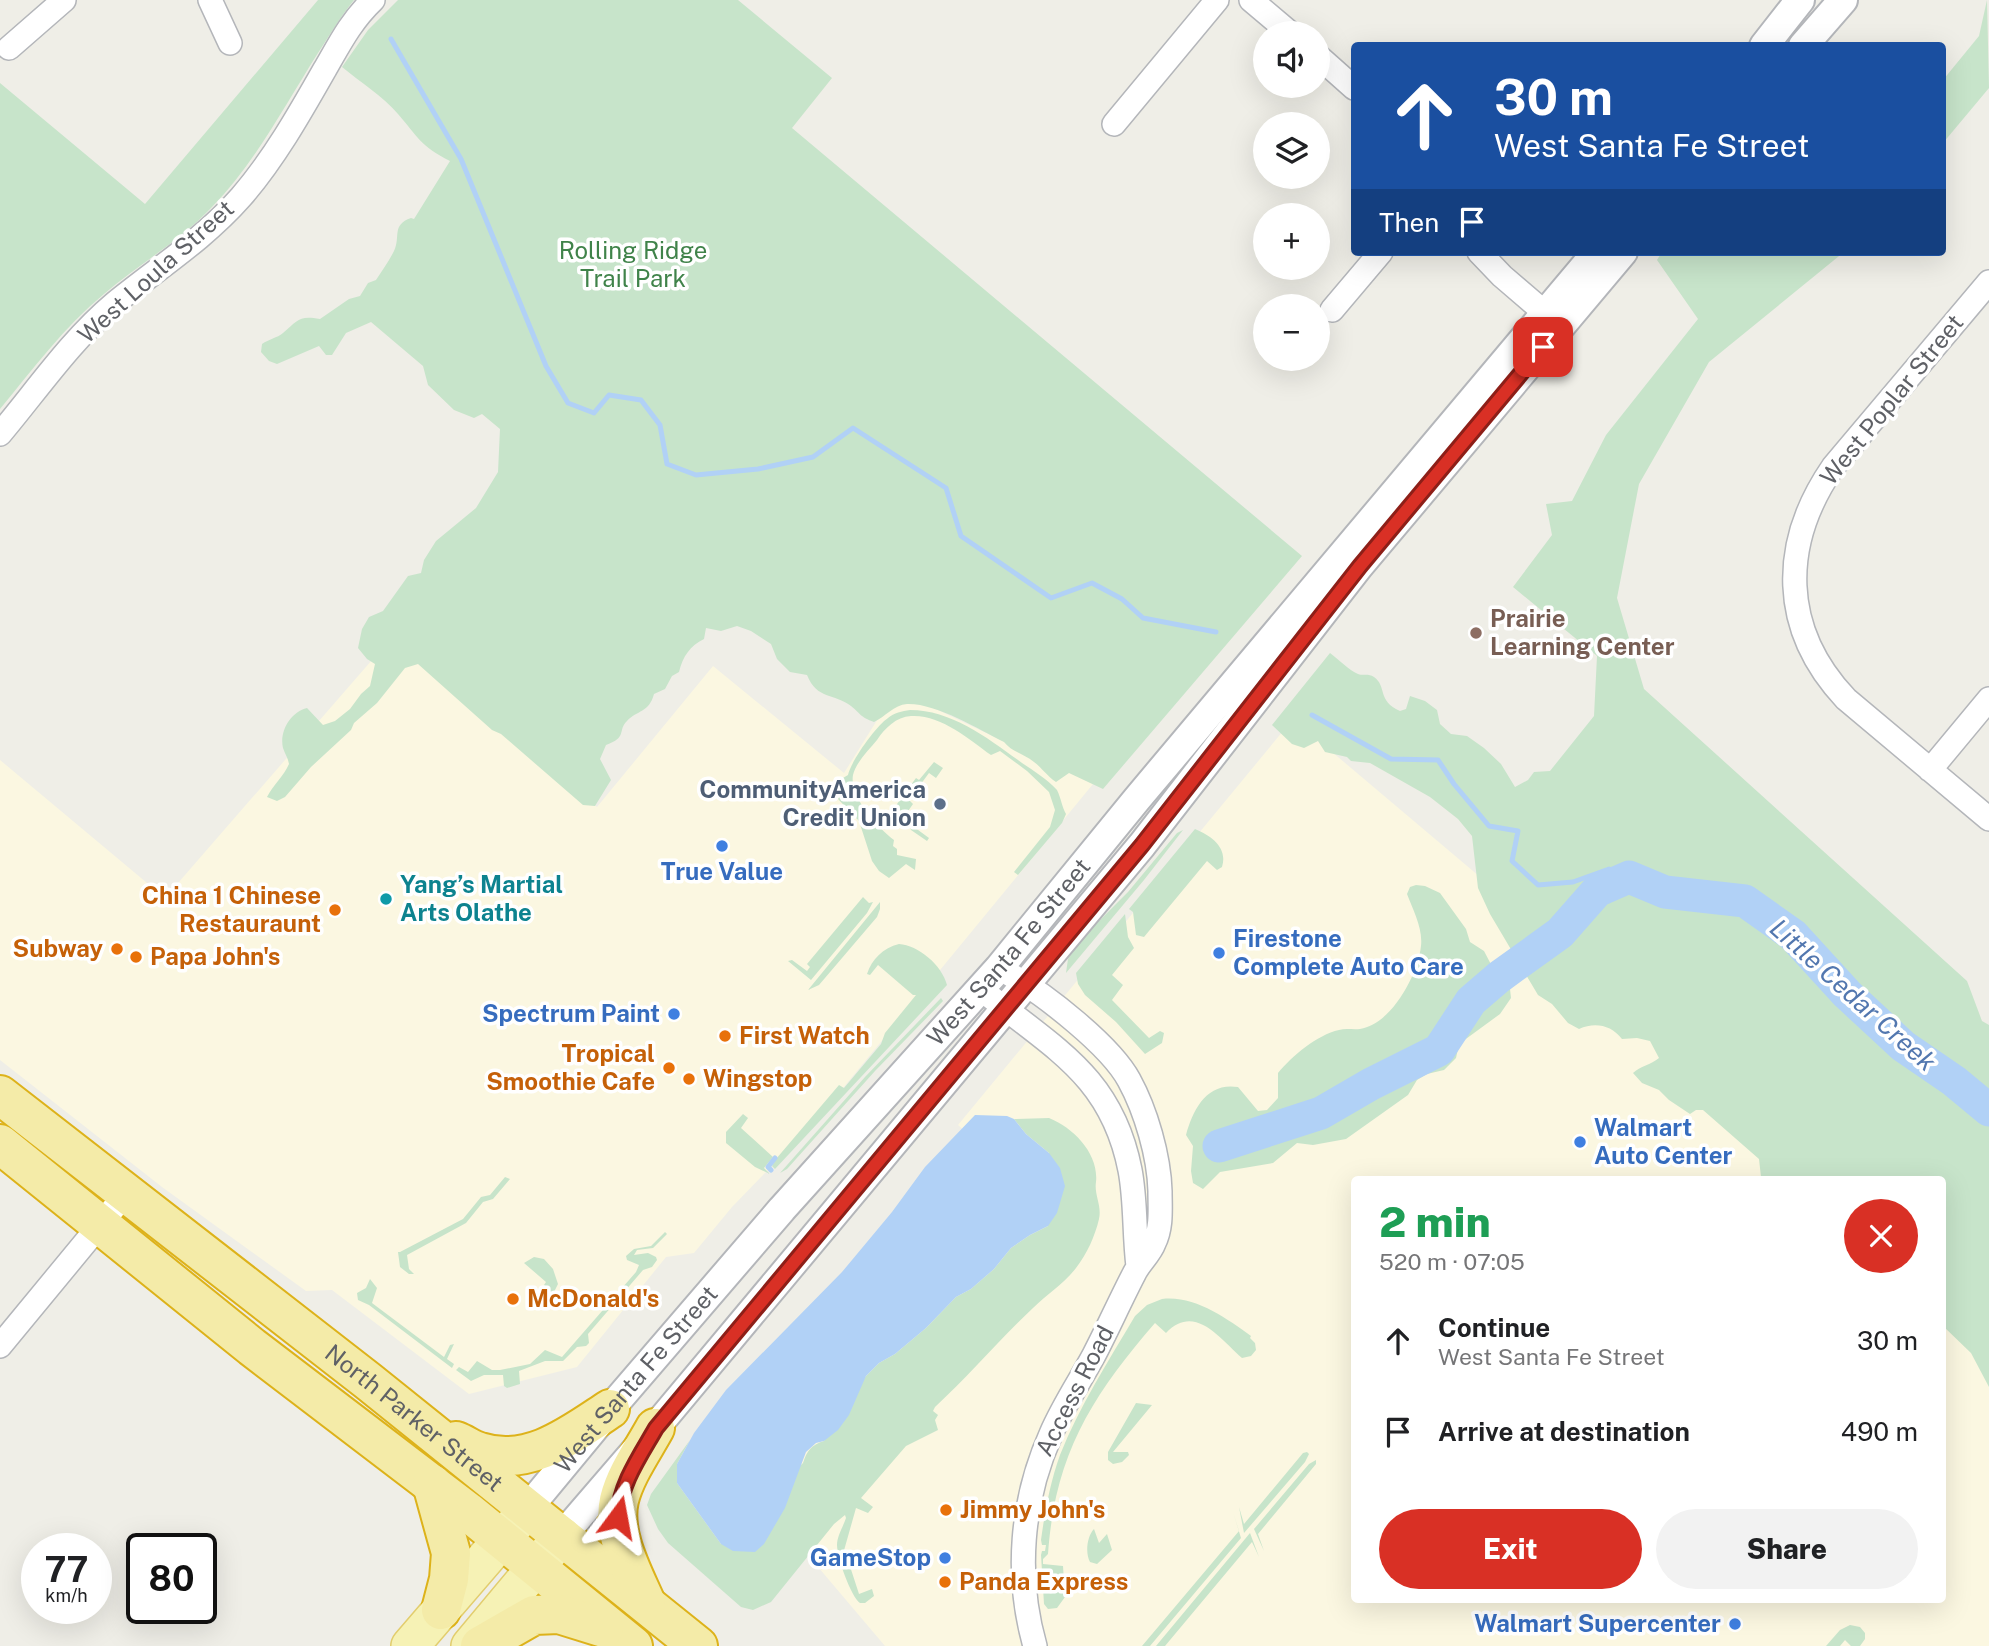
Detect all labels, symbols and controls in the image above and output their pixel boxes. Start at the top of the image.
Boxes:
map controls [1253,21,1330,371]
button: sound [1253,21,1330,98]
text: 30 m [1494,68,1613,126]
icon: ahead [1379,70,1470,161]
button: layers [1253,112,1330,189]
text: West Santa Fe Street [1494,127,1809,164]
street label: West Loula Street [72,194,239,348]
button: + [1253,203,1330,280]
icon: arrive [1453,203,1491,241]
text: Then [1379,207,1439,238]
park label: Rolling Ridge Trail Park [559,236,707,292]
button: − [1253,294,1330,371]
street label: West Poplar Street [1814,309,1969,490]
pin [1513,317,1573,377]
icon: arrive [1524,328,1562,366]
place label: Prairie Learning Center [1490,604,1675,660]
marker: Prairie Learning Center [1468,625,1484,641]
place label: CommunityAmerica Credit Union [699,775,926,831]
marker: CommunityAmerica Credit Union [932,796,948,812]
marker: True Value [714,838,730,854]
street label: West Santa Fe Street [921,853,1096,1051]
place label: True Value [661,857,783,885]
place label: Yang’s Martial Arts Olathe [400,870,563,926]
place label: China 1 Chinese Restauraunt [142,881,321,937]
marker: Yang’s Martial Arts Olathe [378,891,394,907]
marker: China 1 Chinese Restauraunt [327,902,343,918]
water label: Little Cedar Creek [1764,912,1943,1077]
place label: Firestone Complete Auto Care [1233,924,1464,980]
place label: Subway [13,934,103,962]
marker: Subway [109,941,125,957]
place label: Papa John's [150,942,281,970]
marker: Firestone Complete Auto Care [1211,945,1227,961]
marker: Papa John's [128,949,144,965]
place label: Spectrum Paint [482,999,660,1027]
marker: Spectrum Paint [666,1006,682,1022]
place label: First Watch [739,1021,870,1049]
marker: First Watch [717,1028,733,1044]
place label: Tropical Smoothie Cafe [486,1039,655,1095]
marker: Tropical Smoothie Cafe [661,1060,677,1076]
place label: Wingstop [703,1064,812,1092]
marker: Wingstop [681,1071,697,1087]
place label: Walmart Auto Center [1594,1113,1733,1169]
marker: Walmart Auto Center [1572,1134,1588,1150]
text: 2 min [1379,1197,1491,1246]
button: close [1844,1199,1918,1273]
text: 520 m · 07:05 [1379,1248,1525,1275]
street label: West Santa Fe Street [548,1280,723,1478]
place label: McDonald's [527,1284,659,1312]
marker: McDonald's [505,1291,521,1307]
text: Continue [1438,1312,1550,1343]
street label: Access Road [1029,1320,1119,1461]
icon: ahead [1379,1322,1417,1360]
text: 30 m [1857,1325,1918,1356]
street label: North Parker Street [320,1338,509,1497]
text: West Santa Fe Street [1438,1343,1665,1370]
icon: arrive [1379,1413,1417,1451]
text: Arrive at destination [1438,1416,1690,1447]
text: 490 m [1841,1416,1918,1447]
position arrow [581,1480,655,1554]
place label: Jimmy John's [960,1495,1106,1523]
marker: Jimmy John's [938,1502,954,1518]
button: Exit [1379,1509,1642,1589]
button: Share [1656,1509,1918,1589]
speed limit sign: 80 [126,1533,217,1624]
place label: GameStop [810,1543,931,1571]
text: 77 [44,1549,89,1590]
marker: GameStop [937,1550,953,1566]
place label: Panda Express [959,1567,1128,1595]
marker: Panda Express [937,1574,953,1590]
text: km/h [45,1585,88,1606]
place label: Walmart Supercenter [1474,1609,1721,1637]
marker: Walmart Supercenter [1727,1616,1743,1632]

